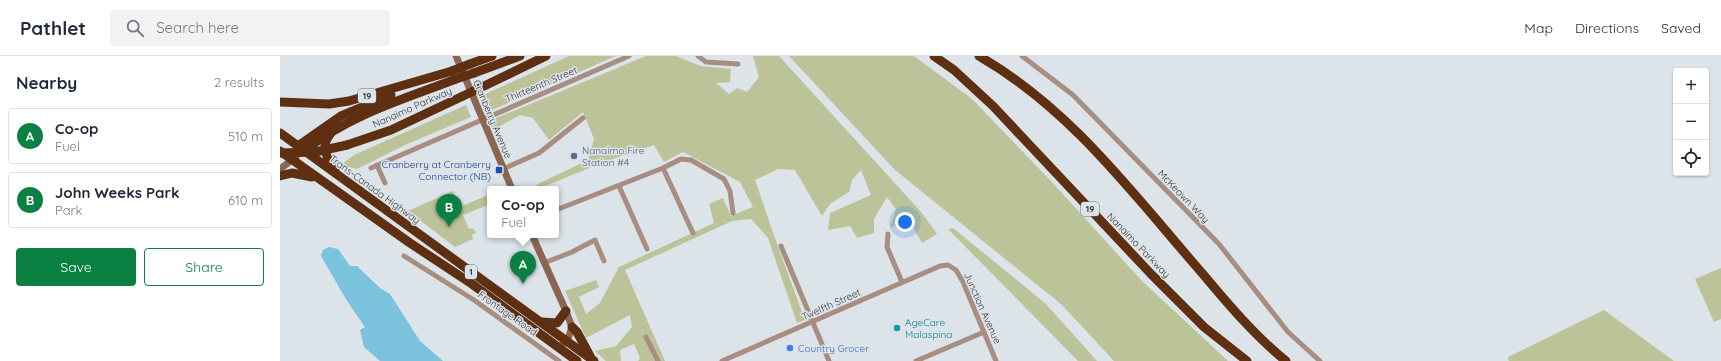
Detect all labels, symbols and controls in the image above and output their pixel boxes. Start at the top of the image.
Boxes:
search box [110,10,390,46]
text: Pathlet [20,16,86,40]
icon: search [124,17,146,39]
text: Search here [156,18,239,37]
text: Map [1524,19,1553,37]
text: Directions [1575,19,1639,37]
text: Saved [1661,19,1701,37]
street label: Thirteenth Street [503,63,580,106]
map controls [1673,68,1709,176]
button: + [1673,68,1709,104]
text: Nearby [16,72,77,93]
text: 2 results [214,74,264,90]
street label: Cranberry Avenue [470,78,515,161]
street label: Nanaimo Parkway [370,84,454,131]
road number: 19 [358,89,376,103]
button: − [1673,104,1709,140]
text: Co-op [55,119,99,138]
text: A [26,128,34,144]
text: 510 m [228,128,263,144]
text: Fuel [55,138,80,154]
button: locate [1673,140,1709,176]
place label: Nanaimo Fire Station #4 [582,144,645,169]
marker: Nanaimo Fire Station #4 [569,151,579,161]
street label: Trans-Canada Highway [327,152,423,227]
place label: Cranberry at Cranberry Connector (NB) [382,158,491,183]
marker: Cranberry at Cranberry Connector (NB) [494,165,504,175]
street label: McKeown Way [1155,167,1212,226]
text: John Weeks Park [55,183,180,202]
popup [487,186,559,238]
text: B [26,192,34,208]
text: 610 m [228,192,263,208]
pin: B [436,194,462,227]
text: Co-op [501,195,545,214]
text: Park [55,202,83,218]
road number: 19 [1081,202,1099,216]
street label: Nanaimo Parkway [1104,210,1173,281]
your location [895,212,915,232]
text: Fuel [501,214,526,230]
button: Save [16,248,136,286]
button: Share [144,248,264,286]
pin: A [510,251,536,284]
road number: 1 [465,265,477,279]
street label: Junction Avenue [961,271,1004,346]
street label: Twelfth Street [800,285,863,323]
street label: Frontage Road [475,288,540,339]
place label: AgeCare Malaspina [905,316,952,341]
marker: AgeCare Malaspina [892,323,902,333]
place label: Country Grocer [798,342,869,355]
marker: Country Grocer [785,343,795,353]

